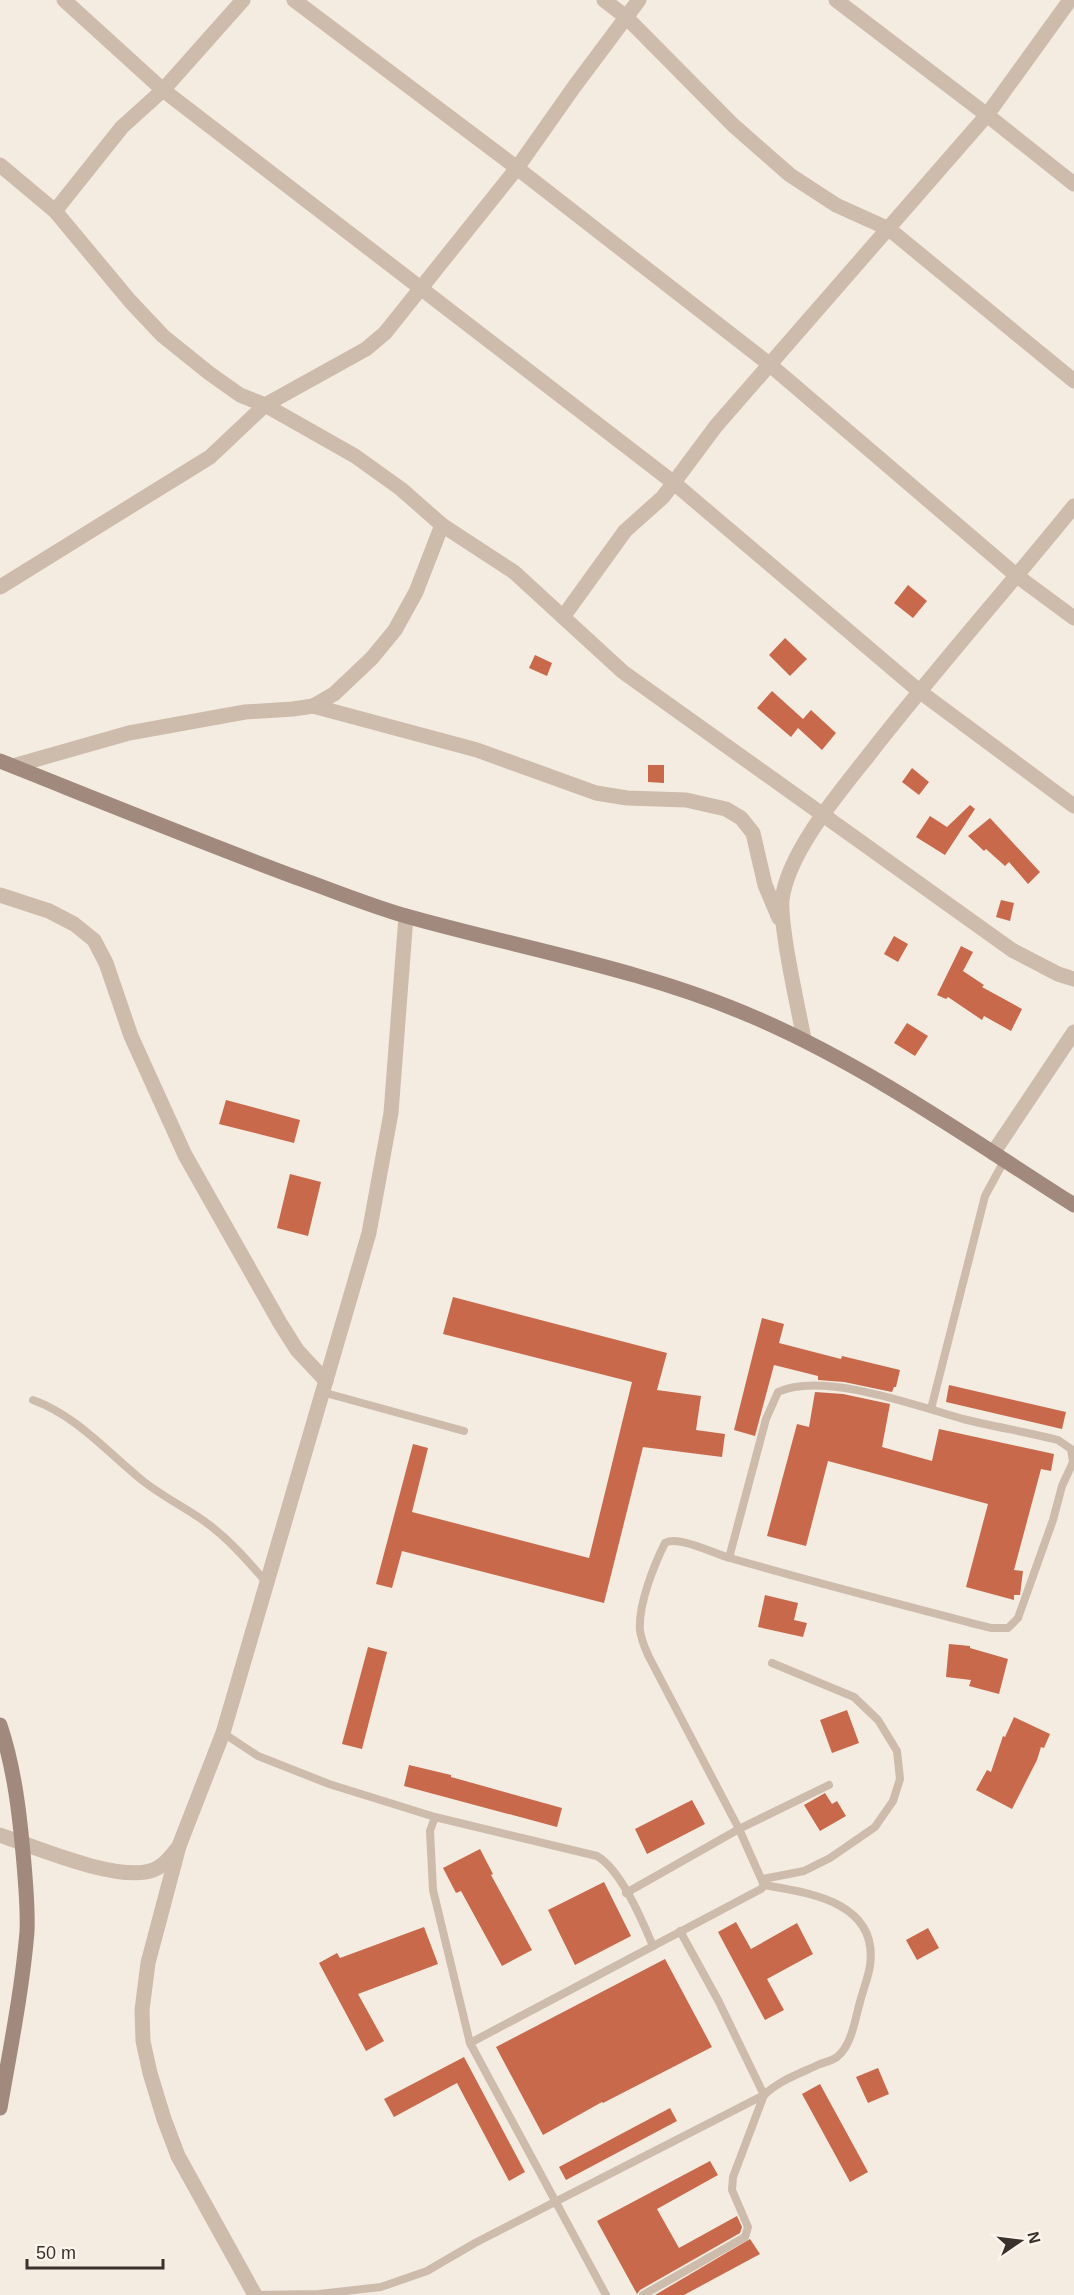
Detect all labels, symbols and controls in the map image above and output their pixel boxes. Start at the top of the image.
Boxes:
north arrow [990,2211,1050,2271]
text: N [1024,2230,1044,2245]
scale bar [27,2232,164,2270]
text: 50 m [36,2243,76,2263]

